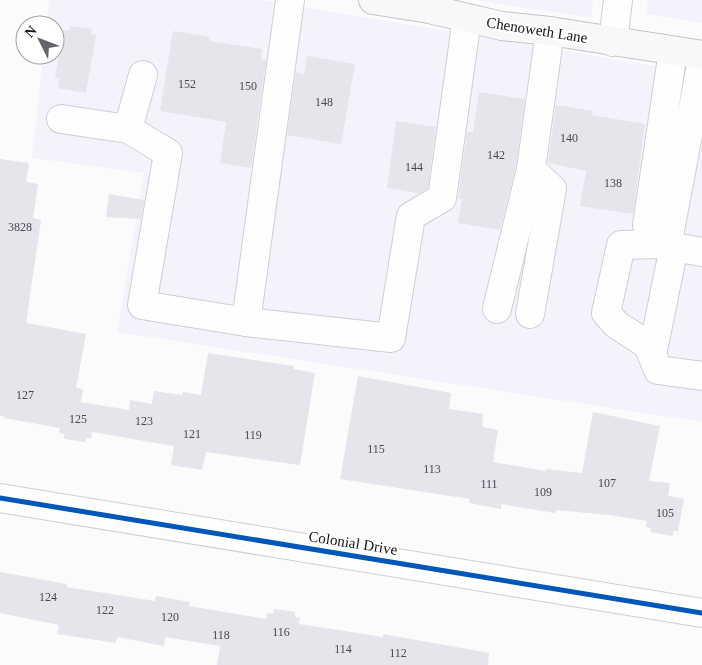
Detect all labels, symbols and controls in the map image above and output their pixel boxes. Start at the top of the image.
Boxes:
street label: Chenoweth Lane [485,14,589,46]
north arrow [15,15,65,65]
text: N [22,23,40,40]
house number: 152 [178,77,196,91]
house number: 150 [239,79,257,93]
house number: 148 [315,95,333,109]
house number: 140 [560,131,578,145]
house number: 142 [487,148,505,162]
house number: 144 [405,160,423,174]
house number: 138 [604,176,622,190]
house number: 3828 [8,220,32,234]
house number: 127 [16,388,34,402]
house number: 125 [69,412,87,426]
house number: 123 [135,414,153,428]
house number: 121 [183,427,201,441]
house number: 119 [244,428,262,442]
house number: 115 [367,442,385,456]
house number: 113 [423,462,441,476]
house number: 107 [598,476,616,490]
house number: 111 [480,477,498,491]
house number: 109 [534,485,552,499]
house number: 105 [656,506,674,520]
street label: Colonial Drive [308,528,399,558]
house number: 124 [39,590,57,604]
house number: 122 [96,603,114,617]
house number: 120 [161,610,179,624]
house number: 116 [272,625,290,639]
house number: 118 [212,628,230,642]
house number: 114 [334,642,352,656]
house number: 112 [389,646,407,660]

